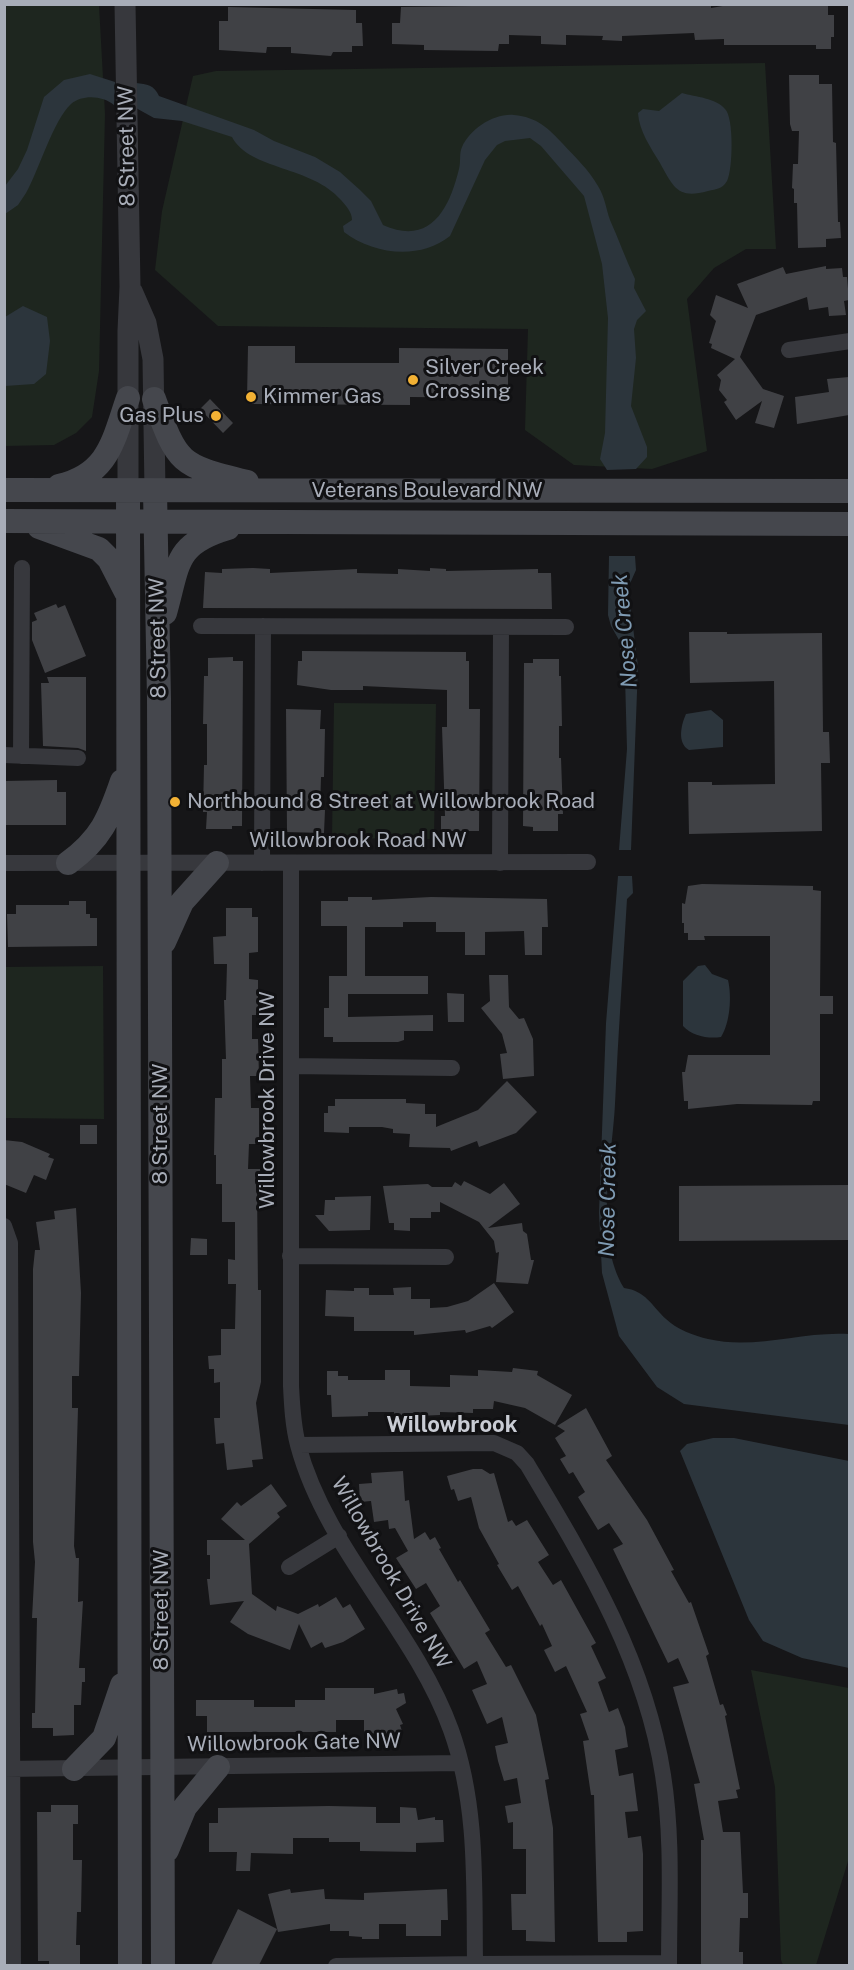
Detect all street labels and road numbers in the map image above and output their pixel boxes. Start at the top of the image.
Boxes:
street label: 8 Street NW [113,85,141,207]
street label: Veterans Boulevard NW [312,478,542,504]
street label: 8 Street NW [144,577,172,699]
street label: Willowbrook Road NW [249,828,467,854]
street label: Willowbrook Drive NW [255,991,281,1209]
street label: 8 Street NW [148,1064,174,1184]
street label: Willowbrook Drive NW [326,1472,456,1674]
street label: 8 Street NW [149,1550,175,1670]
street label: Willowbrook Gate NW [187,1729,401,1757]

